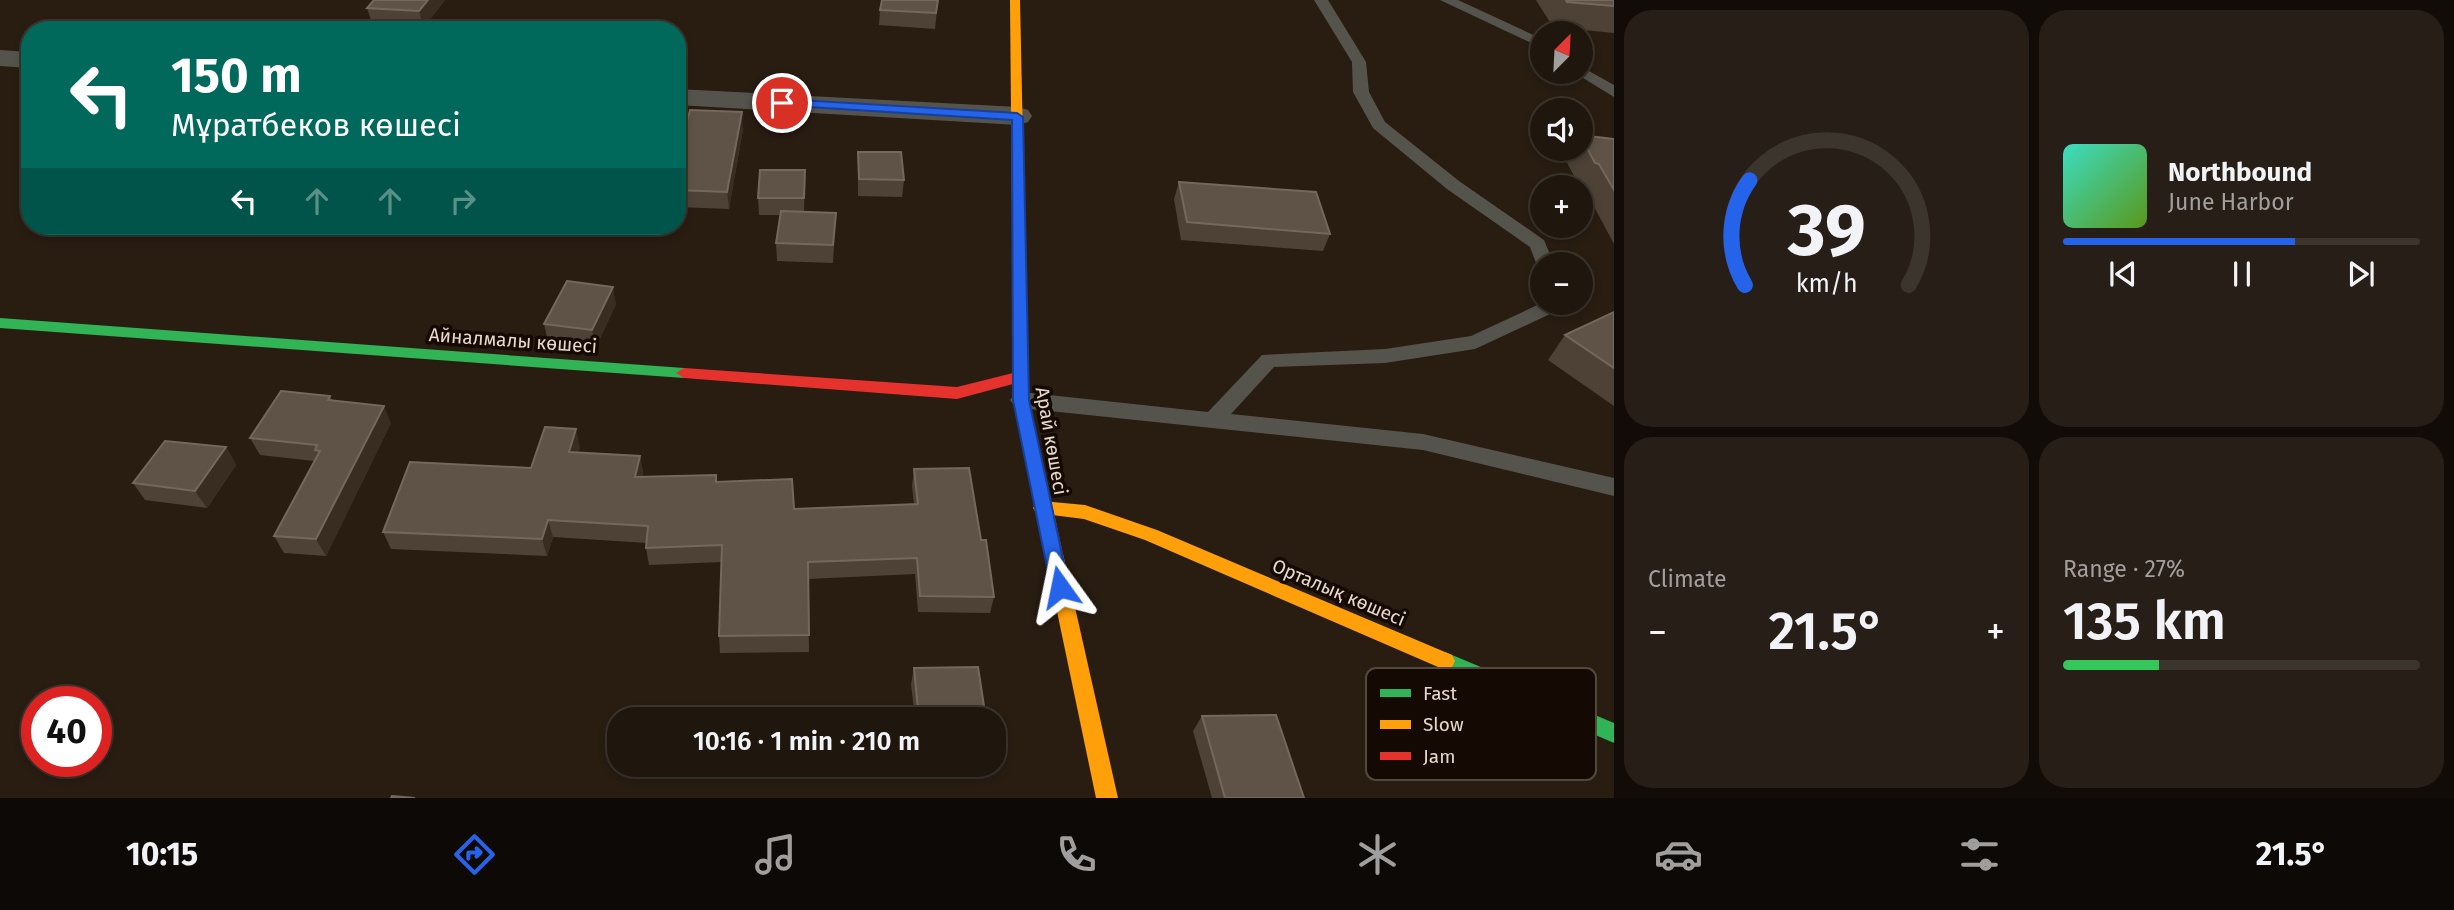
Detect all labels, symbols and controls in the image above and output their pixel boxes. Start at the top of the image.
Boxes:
north arrow [1530,21,1592,84]
map controls [1530,21,1593,315]
text: 150 m [171,46,302,105]
icon: left [56,49,147,140]
pin [752,73,812,133]
icon: arrive [763,84,801,122]
button: sound [1530,98,1593,161]
text: Мұратбеков көшесі [171,106,461,144]
text: Northbound [2168,157,2312,188]
button: + [1530,175,1593,238]
icon: left [225,182,263,220]
icon: ahead [298,182,336,220]
icon: ahead [371,182,409,220]
icon: right [444,182,482,220]
text: 39 [1787,187,1865,274]
text: June Harbor [2168,188,2294,216]
button: − [1530,252,1593,315]
icon: previous [2104,255,2142,293]
icon: pause [2223,255,2261,293]
icon: next [2342,255,2380,293]
text: km/h [1796,269,1857,299]
street label: Айналмалы көшесі [428,323,598,358]
street label: Арай көшесі [1031,385,1072,497]
position arrow [1023,550,1097,624]
street label: Орталық көшесі [1269,554,1409,631]
text: Range · 27% [2063,555,2185,583]
text: Climate [1648,565,1727,593]
text: 135 km [2063,590,2226,653]
text: 21.5° [1768,600,1885,663]
text: − [1648,609,1667,655]
text: + [1986,609,2005,655]
legend [1366,668,1596,780]
text: Fast [1423,682,1457,705]
speed limit sign: 40 [21,686,112,777]
text: Slow [1423,713,1464,736]
text: 10:16 · 1 min · 210 m [693,726,920,757]
text: Jam [1423,745,1455,768]
icon: directions [450,830,499,879]
icon: music [751,830,800,879]
icon: phone [1052,830,1101,879]
icon: climate [1353,830,1402,879]
icon: car [1654,830,1703,879]
icon: filters [1955,830,2004,879]
text: 10:15 [126,835,198,873]
text: 21.5° [2256,835,2328,873]

